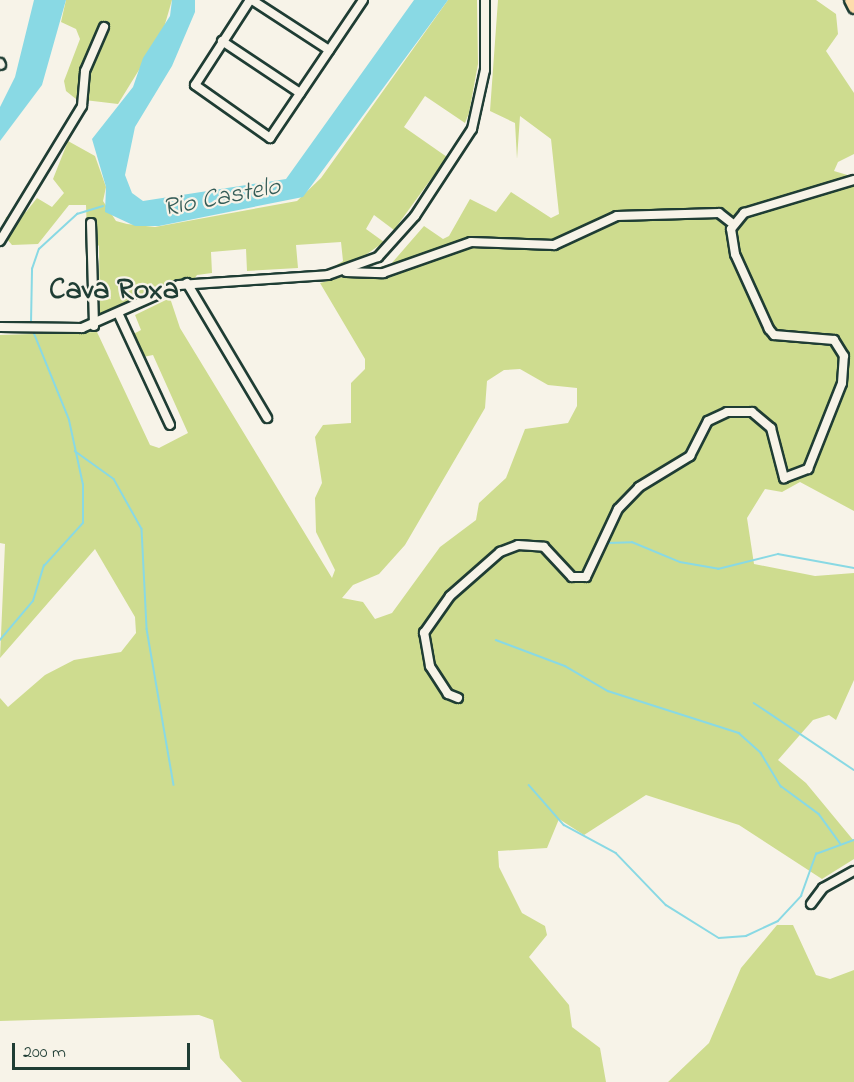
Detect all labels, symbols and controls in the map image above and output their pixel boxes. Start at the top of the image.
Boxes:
water label: Rio Castelo [161,172,283,226]
district label: Cava Roxa [49,273,179,309]
scale bar [15,1031,194,1069]
text: 200 m [23,1040,66,1066]

